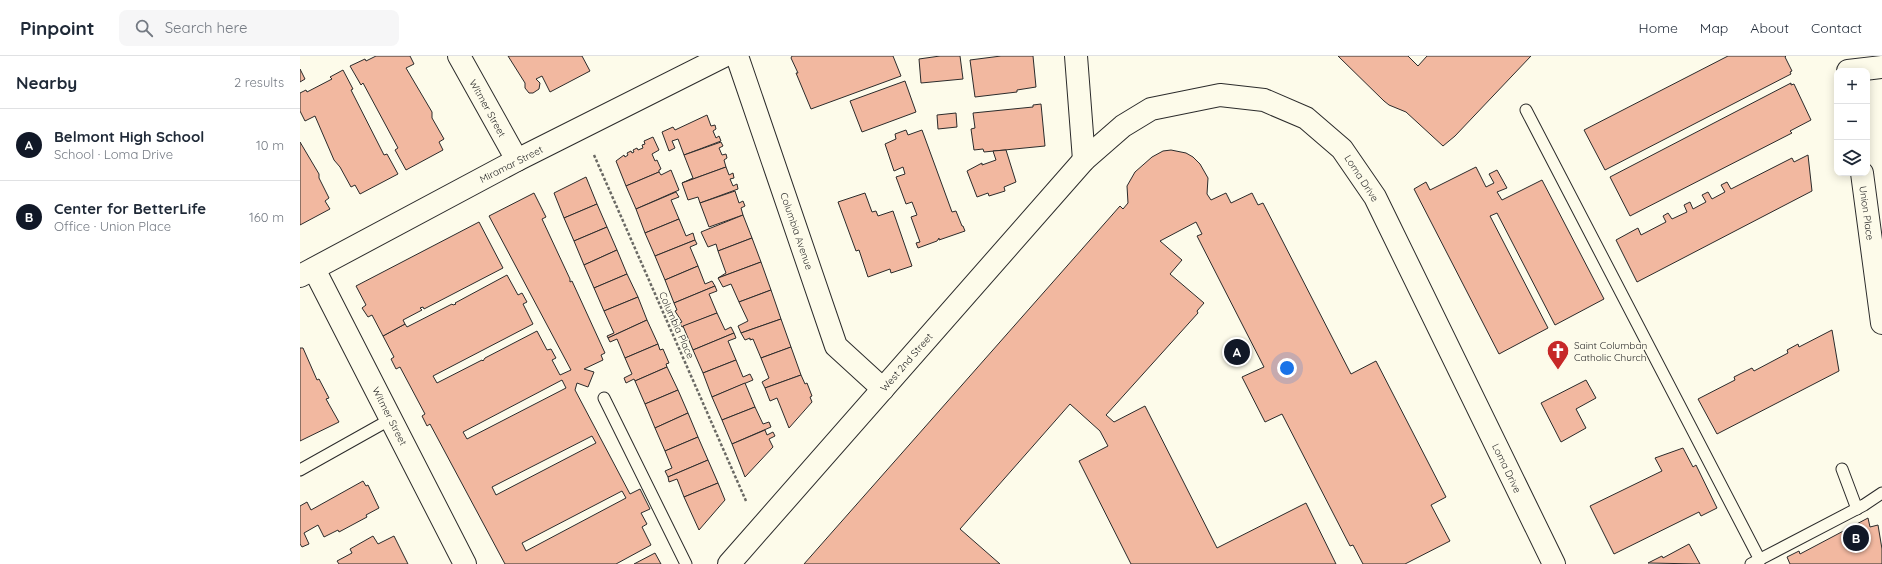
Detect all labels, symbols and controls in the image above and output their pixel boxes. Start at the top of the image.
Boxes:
search box [119,10,399,46]
text: Pinpoint [20,16,95,40]
icon: search [133,17,155,39]
text: Search here [165,18,247,37]
text: Home [1639,19,1678,37]
text: Map [1700,19,1728,37]
text: About [1750,19,1789,37]
text: Contact [1811,19,1862,37]
map controls [1834,68,1870,176]
button: + [1834,68,1870,104]
text: Nearby [16,72,77,93]
text: 2 results [234,74,284,90]
street label: Witmer Street [466,77,509,140]
button: − [1834,104,1870,140]
text: Belmont High School [54,127,204,146]
text: A [25,137,33,153]
text: 10 m [256,137,284,153]
button: layers [1834,140,1870,176]
street label: Miramar Street [477,143,546,186]
text: School · Loma Drive [54,146,173,162]
street label: Loma Drive [1342,152,1382,204]
street label: Union Place [1856,185,1877,241]
street label: Columbia Avenue [777,191,816,272]
text: Center for BetterLife [54,199,206,218]
text: B [25,209,33,225]
text: 160 m [249,209,284,225]
text: Office · Union Place [54,218,171,234]
street label: Columbia Place [656,290,697,361]
street label: West 2nd Street [877,330,936,394]
pin: A [1224,337,1250,367]
church icon: Saint Columban Catholic Church [1545,338,1571,371]
place label: Saint Columban Catholic Church [1574,339,1647,364]
your location [1277,358,1297,378]
street label: Witmer Street [369,385,410,448]
street label: Loma Drive [1489,441,1524,495]
pin: B [1843,523,1869,553]

